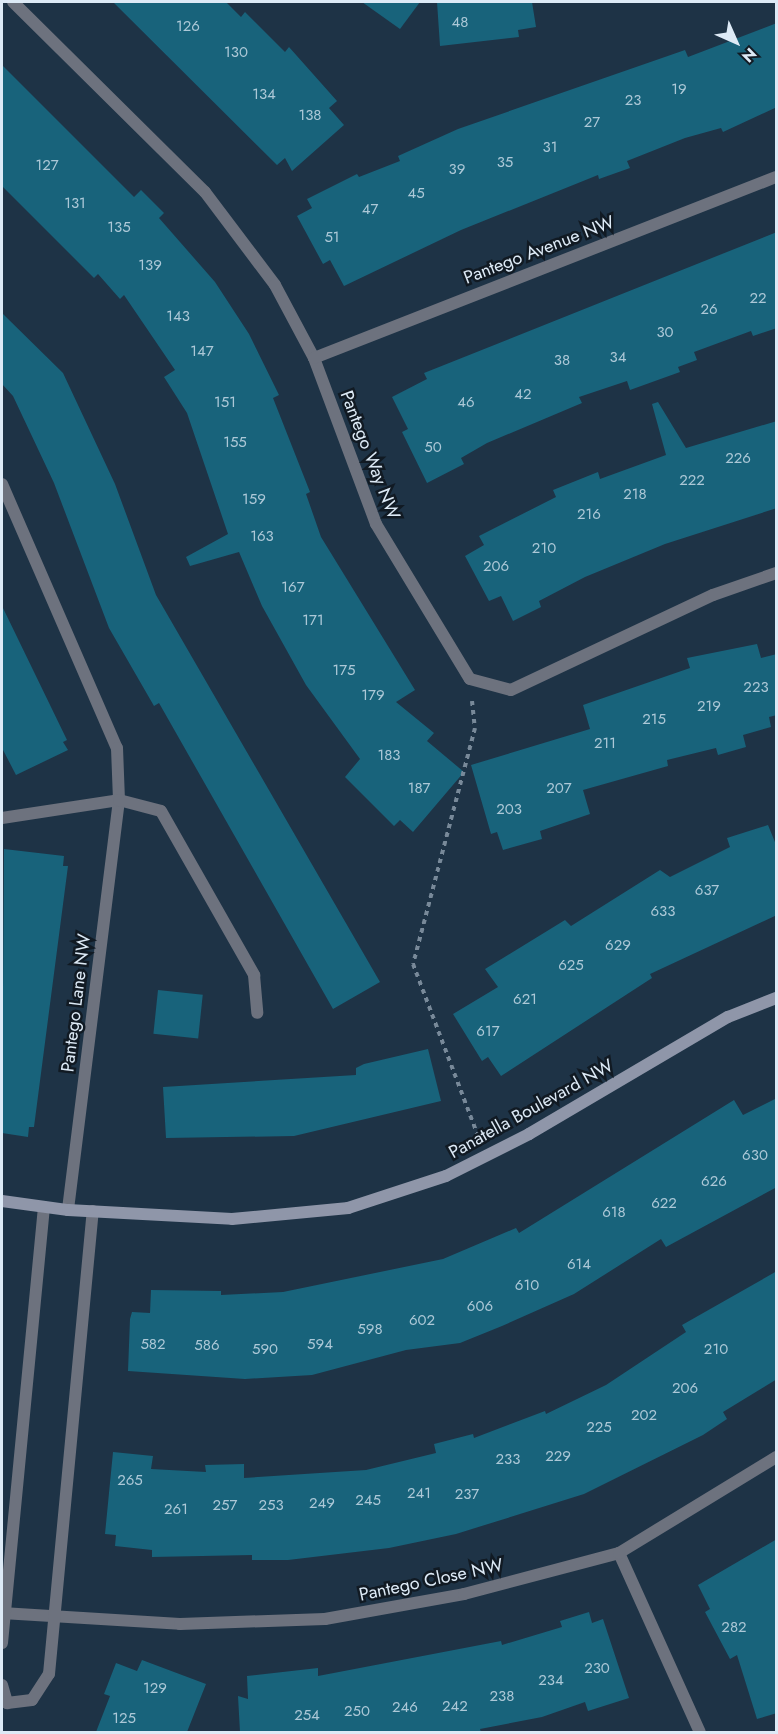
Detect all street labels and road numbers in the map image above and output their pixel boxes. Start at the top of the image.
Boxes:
street label: Pantego Avenue NW [461,211,617,289]
street label: Pantego Way NW [336,388,404,522]
street label: Pantego Lane NW [57,933,95,1073]
street label: Panatella Boulevard NW [445,1055,617,1163]
street label: Pantego Close NW [357,1554,505,1606]

